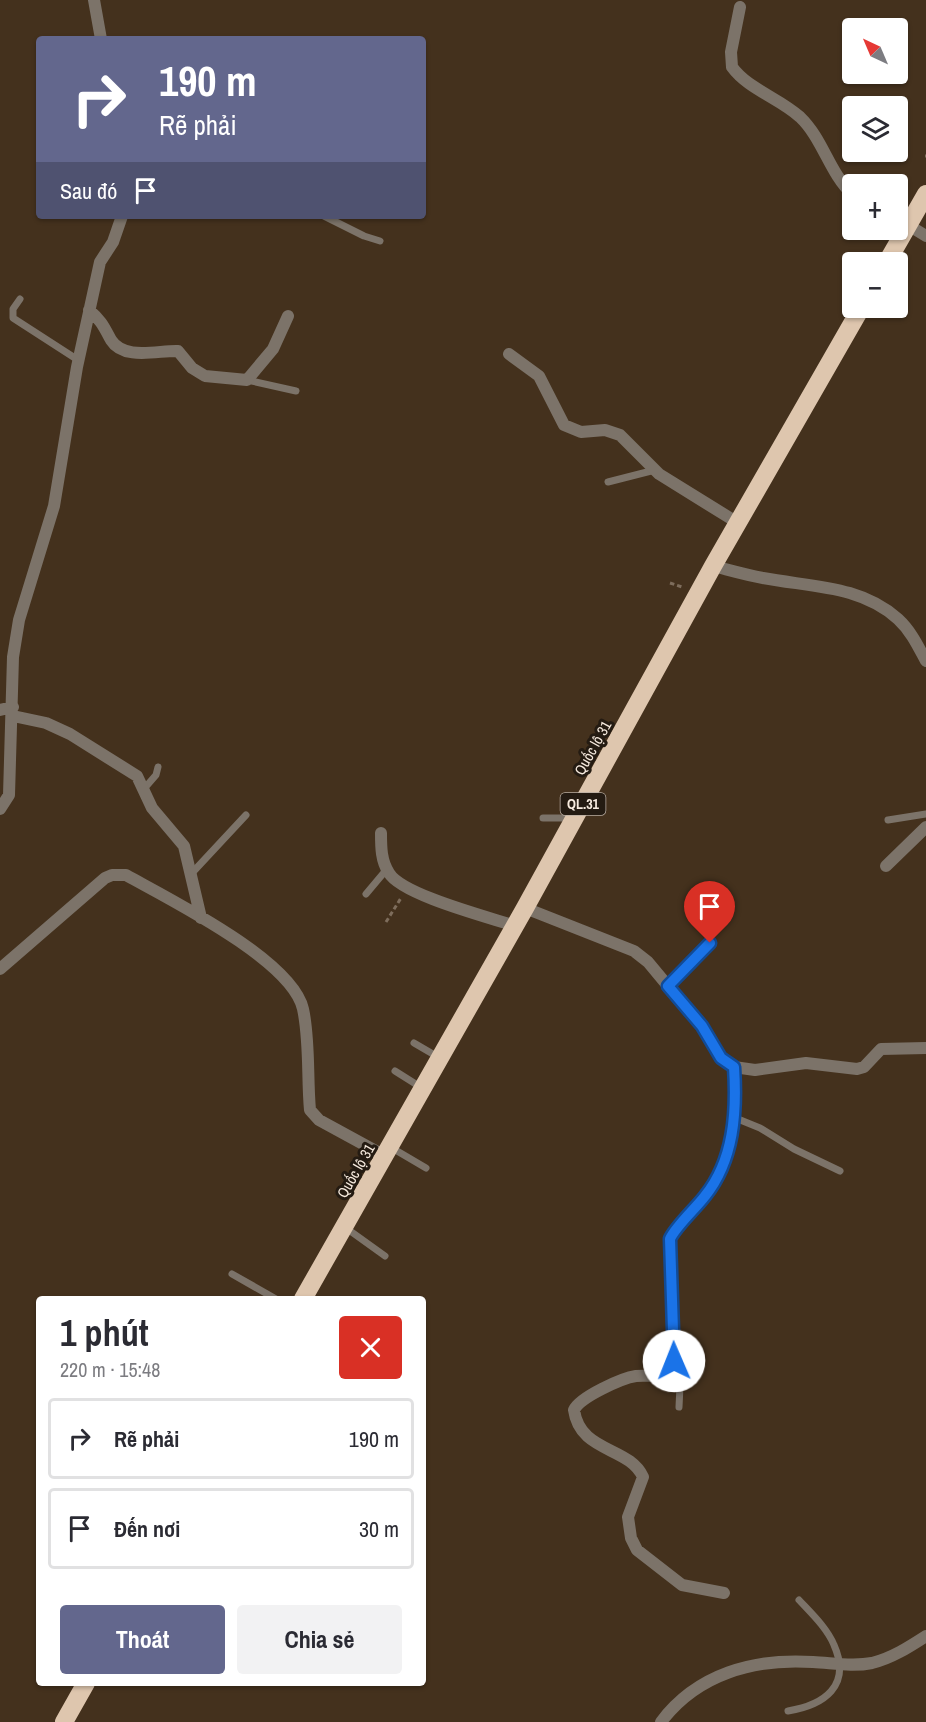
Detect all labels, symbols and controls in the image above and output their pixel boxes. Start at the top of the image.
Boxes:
north arrow [842,18,908,84]
map controls [842,18,908,318]
text: 190 m [159,53,257,109]
icon: right [60,60,138,138]
button: layers [842,96,908,162]
text: Rẽ phải [159,107,237,143]
icon: arrive [129,174,162,207]
button: + [842,174,908,240]
text: Sau đó [60,176,117,206]
button: − [842,252,908,318]
street label: Quốc lộ 31 [569,717,616,779]
road number: QL.31 [560,793,606,815]
pin [684,881,735,943]
icon: arrive [693,890,726,923]
street label: Quốc lộ 31 [332,1140,380,1202]
text: 1 phút [60,1309,149,1357]
button: close [339,1316,402,1379]
position arrow [642,1329,706,1393]
text: 220 m · 15:48 [60,1356,160,1383]
icon: right [63,1422,96,1455]
text: Rẽ phải [114,1424,179,1454]
text: 190 m [349,1424,399,1454]
icon: arrive [63,1512,96,1545]
text: Đến nơi [114,1514,180,1544]
text: 30 m [359,1514,399,1544]
button: Thoát [60,1605,225,1674]
button: Chia sẻ [237,1605,402,1674]

